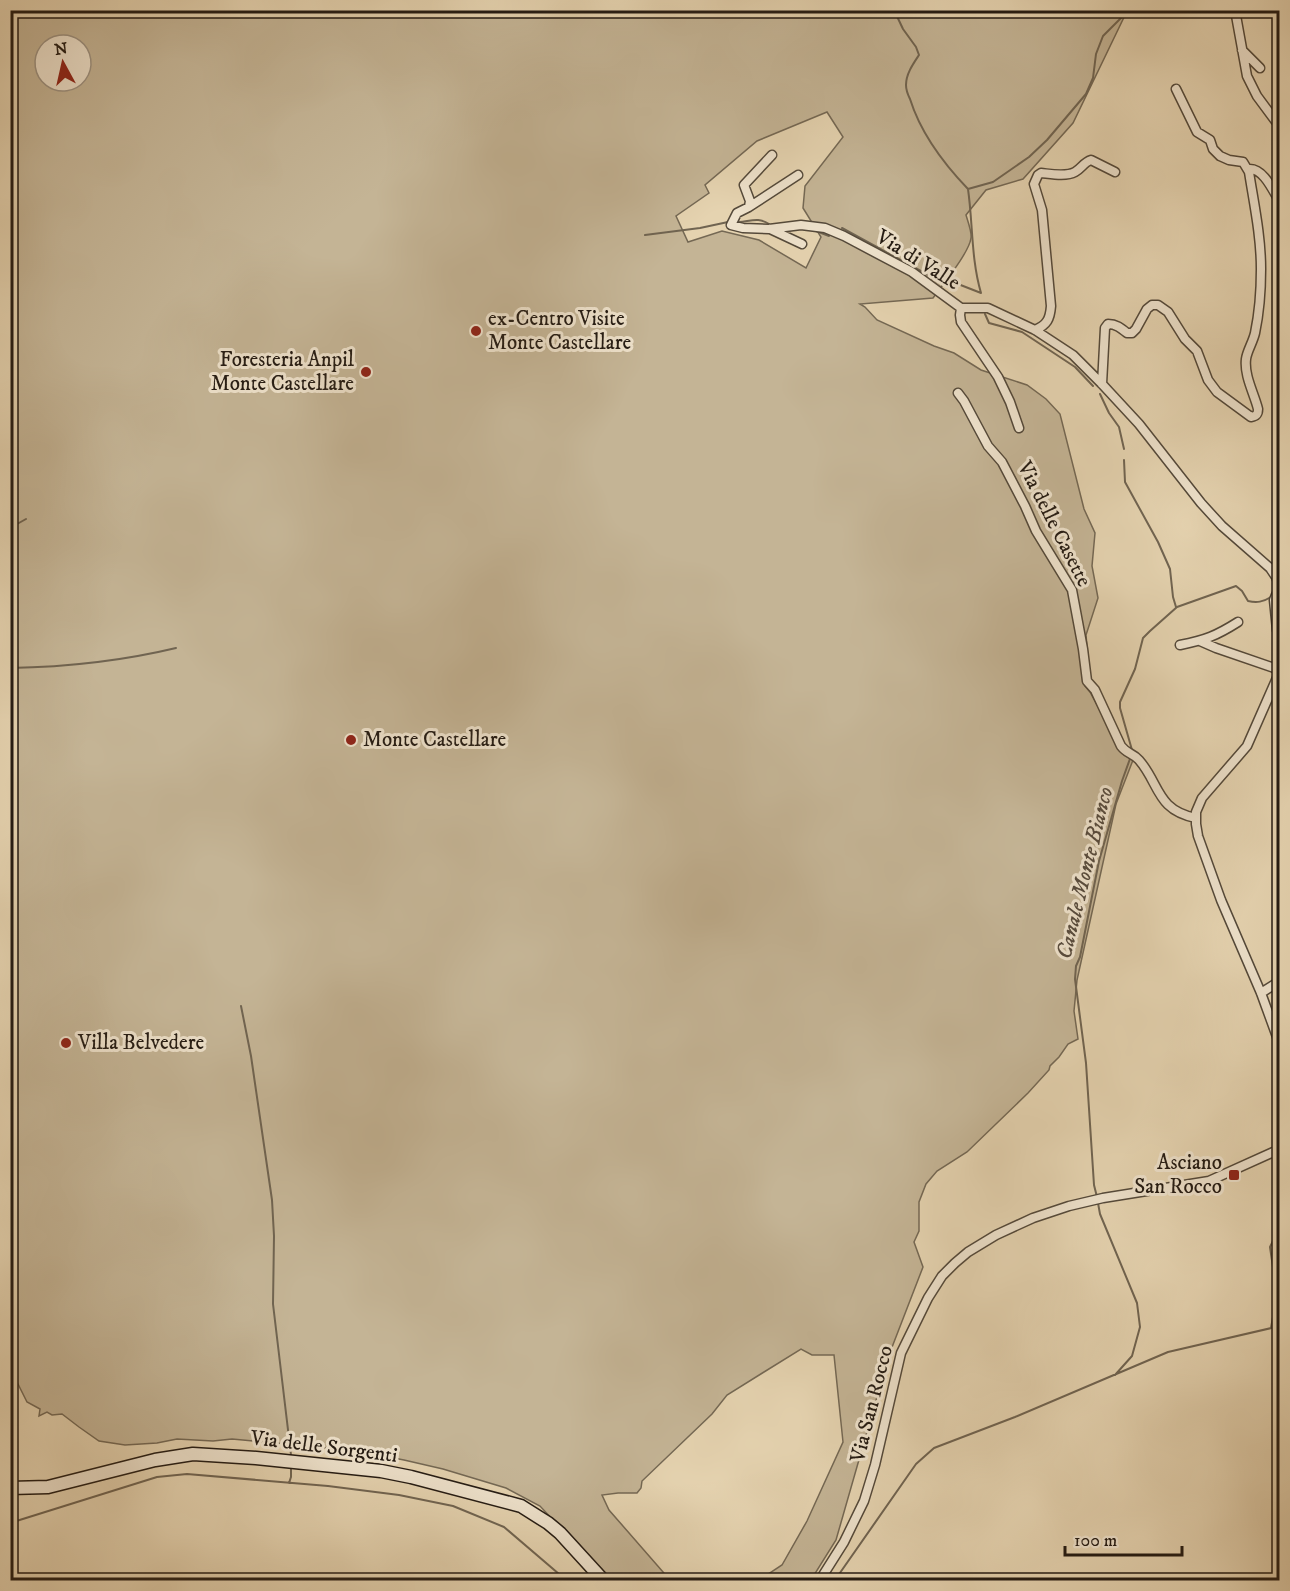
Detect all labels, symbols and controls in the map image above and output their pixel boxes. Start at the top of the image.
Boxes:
north arrow [33,33,93,93]
text: N [53,38,69,60]
street label: Via di Valle [870,223,965,296]
place label: ex-Centro Visite Monte Castellare [488,306,632,356]
marker: ex-Centro Visite Monte Castellare [469,324,483,338]
place label: Foresteria Anpil Monte Castellare [211,347,355,397]
marker: Foresteria Anpil Monte Castellare [359,365,373,379]
street label: Via delle Casette [1011,456,1097,591]
place label: Monte Castellare [363,727,507,753]
marker: Monte Castellare [344,733,358,747]
water label: Canale Monte Bianco [1051,784,1119,962]
place label: Villa Belvedere [77,1030,205,1056]
marker: Villa Belvedere [59,1036,73,1050]
place label: Asciano San Rocco [1134,1150,1222,1200]
marker: Asciano San Rocco [1227,1168,1241,1182]
street label: Via San Rocco [845,1343,899,1466]
street label: Via delle Sorgenti [248,1425,399,1469]
scale bar [1065,1519,1182,1557]
text: 100 m [1074,1530,1117,1552]

